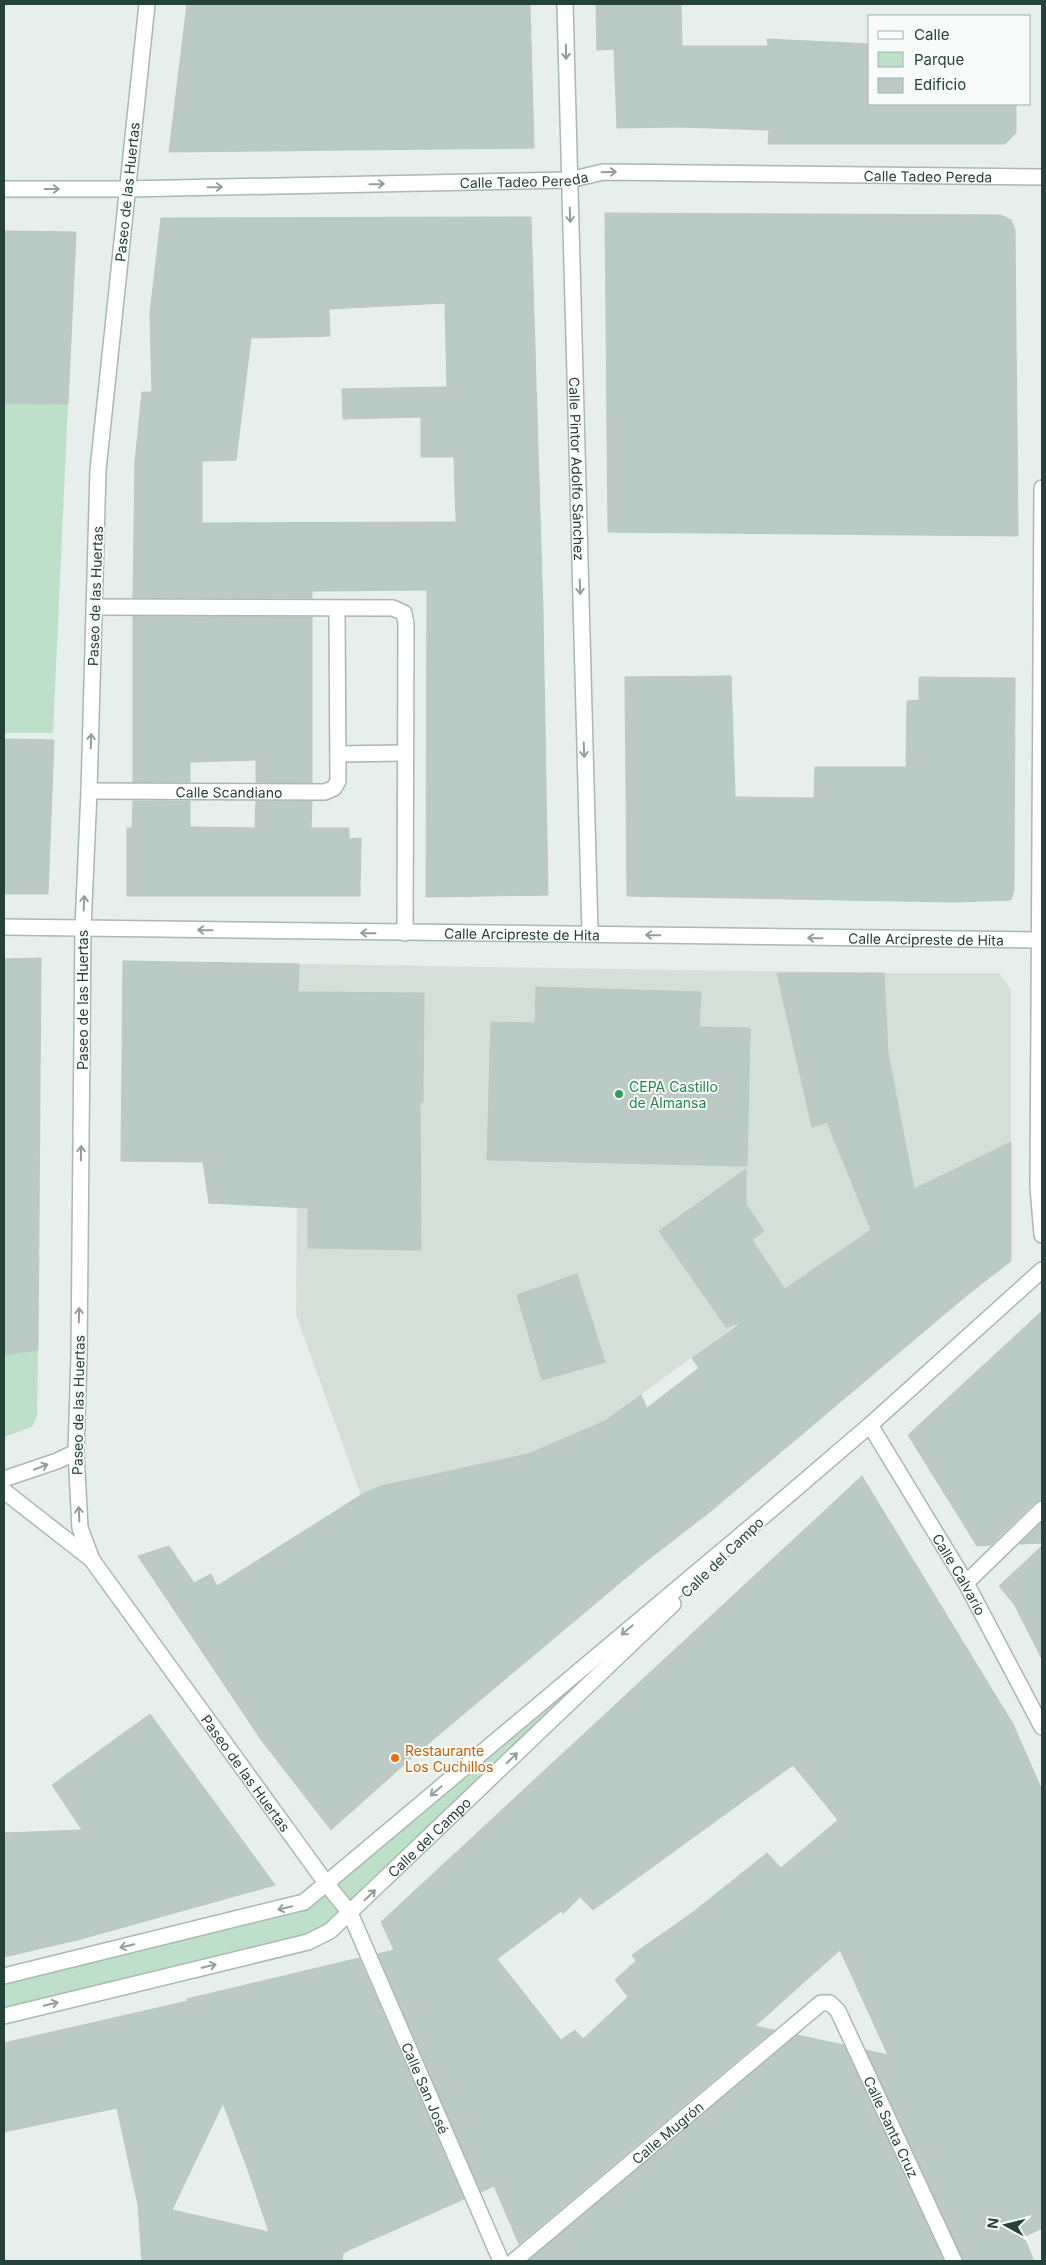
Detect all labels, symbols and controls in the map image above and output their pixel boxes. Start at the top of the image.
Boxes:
legend [868,15,1031,105]
text: Calle [914,25,949,44]
one-way arrow [561,44,570,60]
text: Parque [914,50,964,69]
text: Edificio [914,75,966,94]
street label: Paseo de las Huertas [111,121,143,263]
street label: Calle Tadeo Pereda [864,166,992,185]
street label: Calle Tadeo Pereda [459,167,590,191]
one-way arrow [601,168,617,177]
one-way arrow [369,179,385,189]
one-way arrow [207,183,223,192]
one-way arrow [44,184,60,194]
one-way arrow [565,207,574,223]
street label: Calle Pintor Adolfo Sánchez [567,377,588,561]
street label: Paseo de las Huertas [84,526,106,666]
one-way arrow [575,579,585,595]
one-way arrow [86,733,95,749]
one-way arrow [579,741,589,757]
street label: Calle Scandiano [176,783,282,800]
one-way arrow [79,895,88,911]
street label: Calle Arcipreste de Hita [444,924,600,943]
one-way arrow [198,925,214,935]
one-way arrow [360,928,376,938]
street label: Calle Arcipreste de Hita [848,929,1004,948]
street label: Paseo de las Huertas [74,930,91,1070]
one-way arrow [645,930,661,939]
one-way arrow [808,933,824,942]
place label: CEPA Castillo de Almansa [629,1078,718,1111]
marker: CEPA Castillo de Almansa [613,1088,625,1100]
one-way arrow [76,1145,86,1162]
one-way arrow [74,1308,84,1324]
street label: Paseo de las Huertas [68,1335,88,1475]
one-way arrow [32,1462,48,1471]
one-way arrow [75,1506,84,1522]
street label: Calle del Campo [677,1513,767,1601]
street label: Calle Calvario [929,1530,990,1618]
one-way arrow [621,1625,634,1636]
street label: Paseo de las Huertas [198,1711,294,1835]
place label: Restaurante Los Cuchillos [405,1742,493,1775]
marker: Restaurante Los Cuchillos [389,1752,401,1764]
one-way arrow [506,1752,518,1764]
one-way arrow [429,1785,442,1797]
street label: Calle del Campo [384,1793,474,1880]
one-way arrow [363,1889,376,1901]
one-way arrow [277,1904,293,1913]
one-way arrow [119,1942,135,1951]
one-way arrow [201,1961,217,1970]
one-way arrow [43,1999,59,2008]
street label: Calle San José [399,2039,453,2136]
street label: Calle Santa Cruz [861,2073,923,2180]
street label: Calle Mugrón [628,2097,706,2167]
north arrow [981,2200,1031,2250]
text: N [983,2217,1002,2230]

